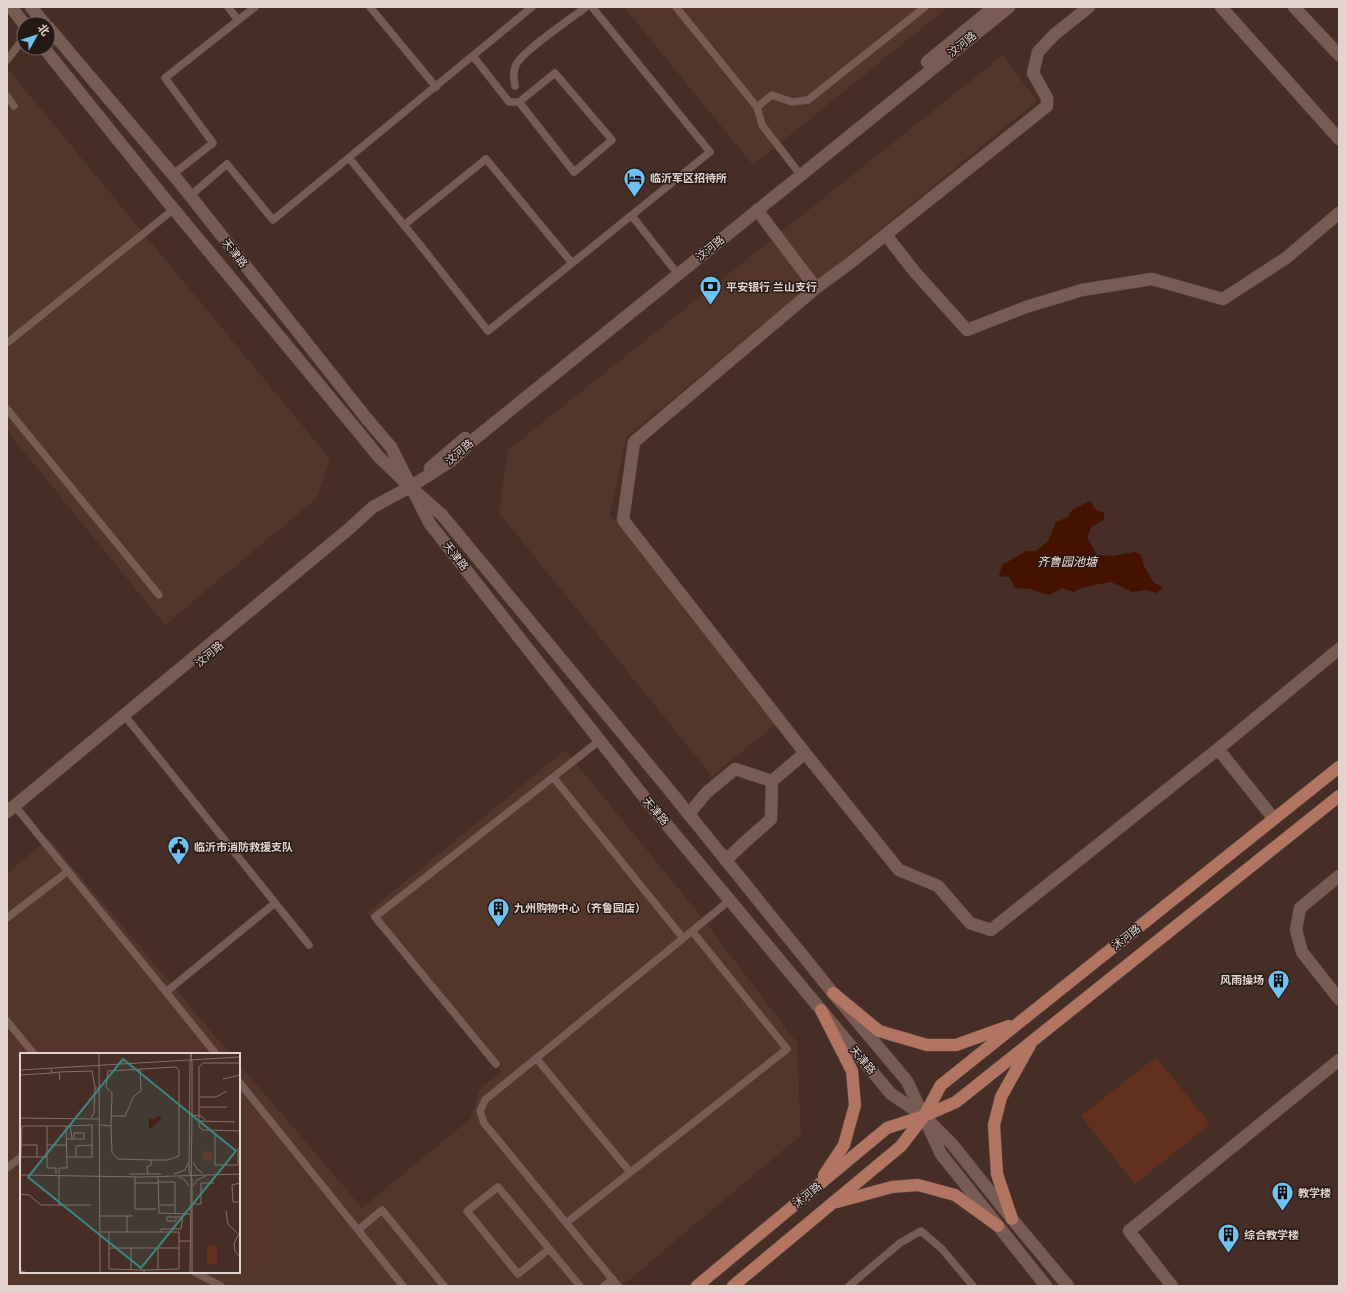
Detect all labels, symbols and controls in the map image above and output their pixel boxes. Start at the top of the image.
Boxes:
north arrow [16,16,56,56]
text: 北 [35,21,53,38]
street label: 汶河路 [945,28,979,60]
hotel icon: 临沂军区招待所 [621,165,647,198]
place label: 临沂军区招待所 [650,171,727,185]
street label: 汶河路 [693,232,727,264]
street label: 天津路 [219,236,251,270]
bank icon: 平安银行 兰山支行 [698,274,724,307]
place label: 平安银行 兰山支行 [726,280,817,294]
street label: 汶河路 [442,436,476,468]
street label: 天津路 [440,539,472,573]
water label: 齐鲁园池塘 [1037,554,1099,569]
street label: 汶河路 [192,638,226,670]
street label: 天津路 [640,794,672,828]
public building icon: 临沂市消防救援支队 [165,834,191,867]
place label: 临沂市消防救援支队 [194,840,293,854]
building icon: 九州购物中心（齐鲁园店） [486,895,512,928]
place label: 九州购物中心（齐鲁园店） [514,901,646,915]
street label: 沭河路 [1109,921,1143,953]
building icon: 风雨操场 [1266,967,1292,1000]
place label: 风雨操场 [1220,973,1264,987]
street label: 天津路 [847,1043,879,1077]
inset map [20,1053,240,1273]
street label: 沭河路 [790,1179,824,1211]
building icon: 教学楼 [1269,1180,1295,1213]
place label: 教学楼 [1298,1186,1331,1200]
building icon: 综合教学楼 [1215,1222,1241,1255]
place label: 综合教学楼 [1244,1228,1299,1242]

